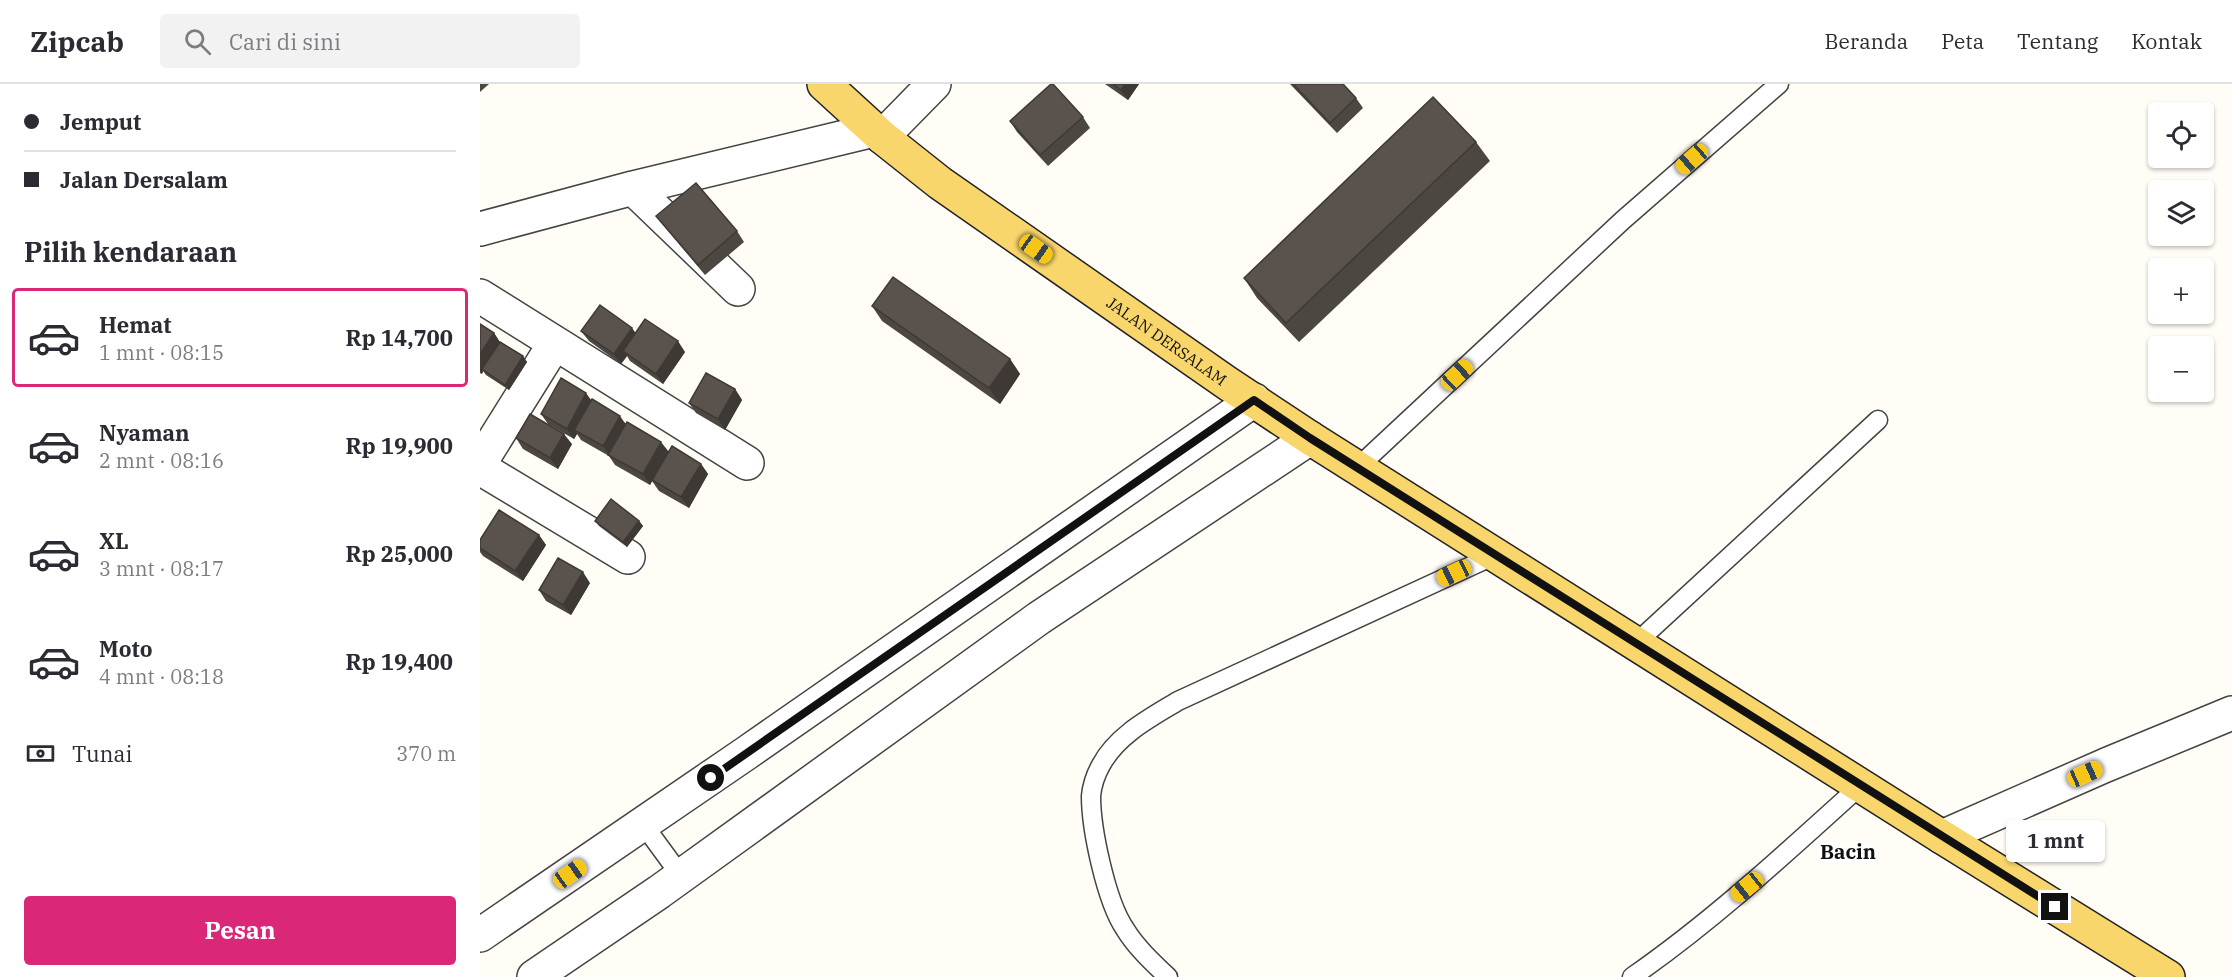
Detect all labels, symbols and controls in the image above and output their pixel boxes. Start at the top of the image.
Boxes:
search box [160,14,580,68]
text: Zipcab [30,23,124,60]
icon: search [181,25,214,58]
text: Cari di sini [229,27,341,56]
text: Beranda [1825,27,1908,55]
text: Peta [1941,27,1984,55]
text: Tentang [2017,27,2098,55]
text: Kontak [2131,27,2202,55]
map controls [2148,102,2214,402]
button: locate [2148,102,2214,168]
text: Jemput [60,107,141,136]
car [1673,140,1711,178]
text: Jalan Dersalam [60,165,228,194]
button: layers [2148,180,2214,246]
car [1016,231,1056,267]
text: Pilih kendaraan [24,234,237,269]
button: + [2148,258,2214,324]
street label: JALAN DERSALAM [1103,292,1231,390]
text: Hemat [99,310,171,339]
icon: car [27,311,81,365]
text: Rp 14,700 [346,323,453,352]
button: − [2148,336,2214,402]
text: 1 mnt · 08:15 [99,339,224,366]
car [1438,356,1476,394]
text: Nyaman [99,418,190,447]
icon: car [27,419,81,473]
text: Rp 19,900 [346,431,453,460]
text: 2 mnt · 08:16 [99,447,224,474]
text: XL [99,526,129,555]
icon: car [27,527,81,581]
text: Rp 25,000 [346,539,453,568]
text: 3 mnt · 08:17 [99,555,224,582]
car [1434,557,1474,589]
text: Moto [99,634,153,663]
icon: car [27,635,81,689]
text: Rp 19,400 [346,647,453,676]
text: 4 mnt · 08:18 [99,663,224,690]
icon: cash [24,737,57,770]
text: Tunai [72,739,133,768]
text: 370 m [396,740,456,767]
car [2065,758,2105,790]
route start [697,764,724,791]
callout: 1 mnt [2006,820,2104,862]
text: 1 mnt [2027,827,2084,854]
district label: Bacin [1820,838,1876,865]
car [550,856,590,892]
car [1727,869,1767,905]
route end [2041,893,2068,920]
button: Pesan [24,896,456,965]

